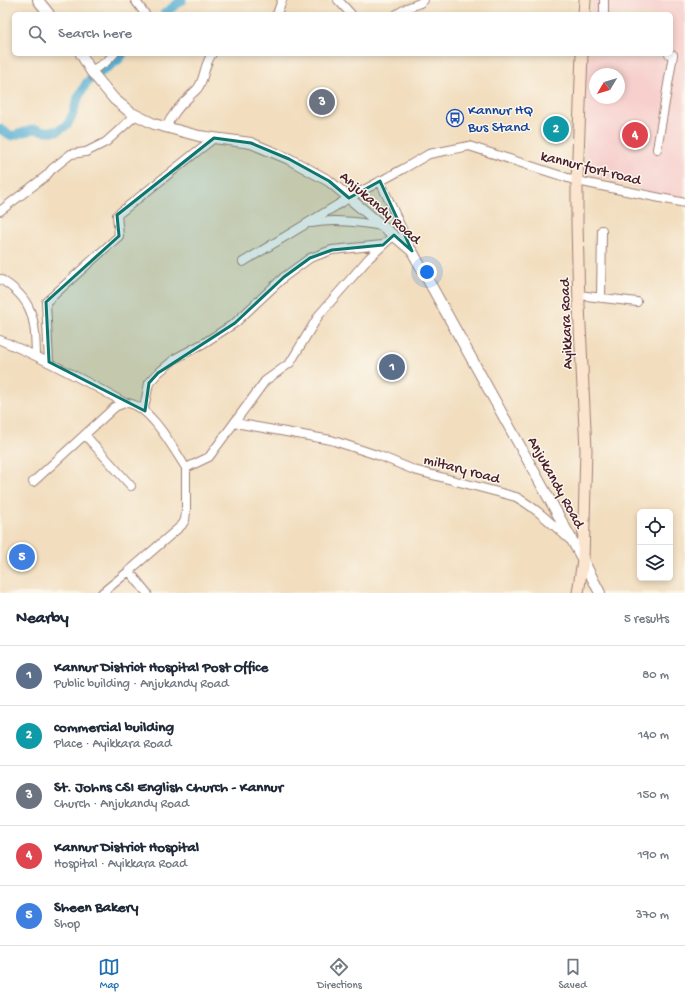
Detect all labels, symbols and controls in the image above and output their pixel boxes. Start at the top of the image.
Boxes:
search box [12,12,673,56]
icon: search [26,23,48,45]
text: Search here [58,25,132,43]
north arrow [589,68,625,104]
pin: 3 [309,87,335,117]
place label: Kannur HQ Bus Stand [467,102,533,137]
bus stop icon: Kannur HQ Bus Stand [445,108,465,128]
pin: 2 [543,114,569,144]
pin: 4 [622,120,648,150]
street label: kannur fort road [538,148,644,190]
street label: Anjukandy Road [335,168,425,250]
your location [417,262,437,282]
street label: Ayikkara Road [556,277,578,370]
pin: 1 [379,352,405,382]
street label: Anjukandy Road [523,434,588,533]
street label: miltary road [421,451,503,489]
map controls [637,509,673,581]
button: locate [637,509,673,545]
pin: 5 [9,542,35,572]
button: layers [637,545,673,581]
text: Nearby [16,609,69,629]
text: 5 results [624,612,669,627]
text: Kannur District Hospital Post Office [54,659,268,677]
text: 1 [26,668,32,683]
text: 80 m [642,668,669,683]
text: Public building · Anjukandy Road [54,677,229,692]
text: commercial building [54,719,174,737]
text: 2 [26,728,32,743]
text: 140 m [638,728,669,743]
text: Place · Ayikkara Road [54,737,172,752]
text: St. Johns CSI English Church - Kannur [54,779,283,797]
text: 3 [26,788,32,803]
text: 150 m [637,788,669,803]
text: Church · Anjukandy Road [54,797,189,812]
text: Kannur District Hospital [54,839,199,857]
text: 4 [26,848,32,863]
text: 190 m [638,848,669,863]
text: Hospital · Ayikkara Road [54,857,187,872]
text: Sheen Bakery [54,899,138,917]
text: 5 [26,908,32,923]
text: 370 m [636,908,669,923]
text: Shop [54,917,80,932]
tab: Map [98,956,120,992]
tab: Directions [317,956,362,992]
tab: Saved [558,956,587,992]

